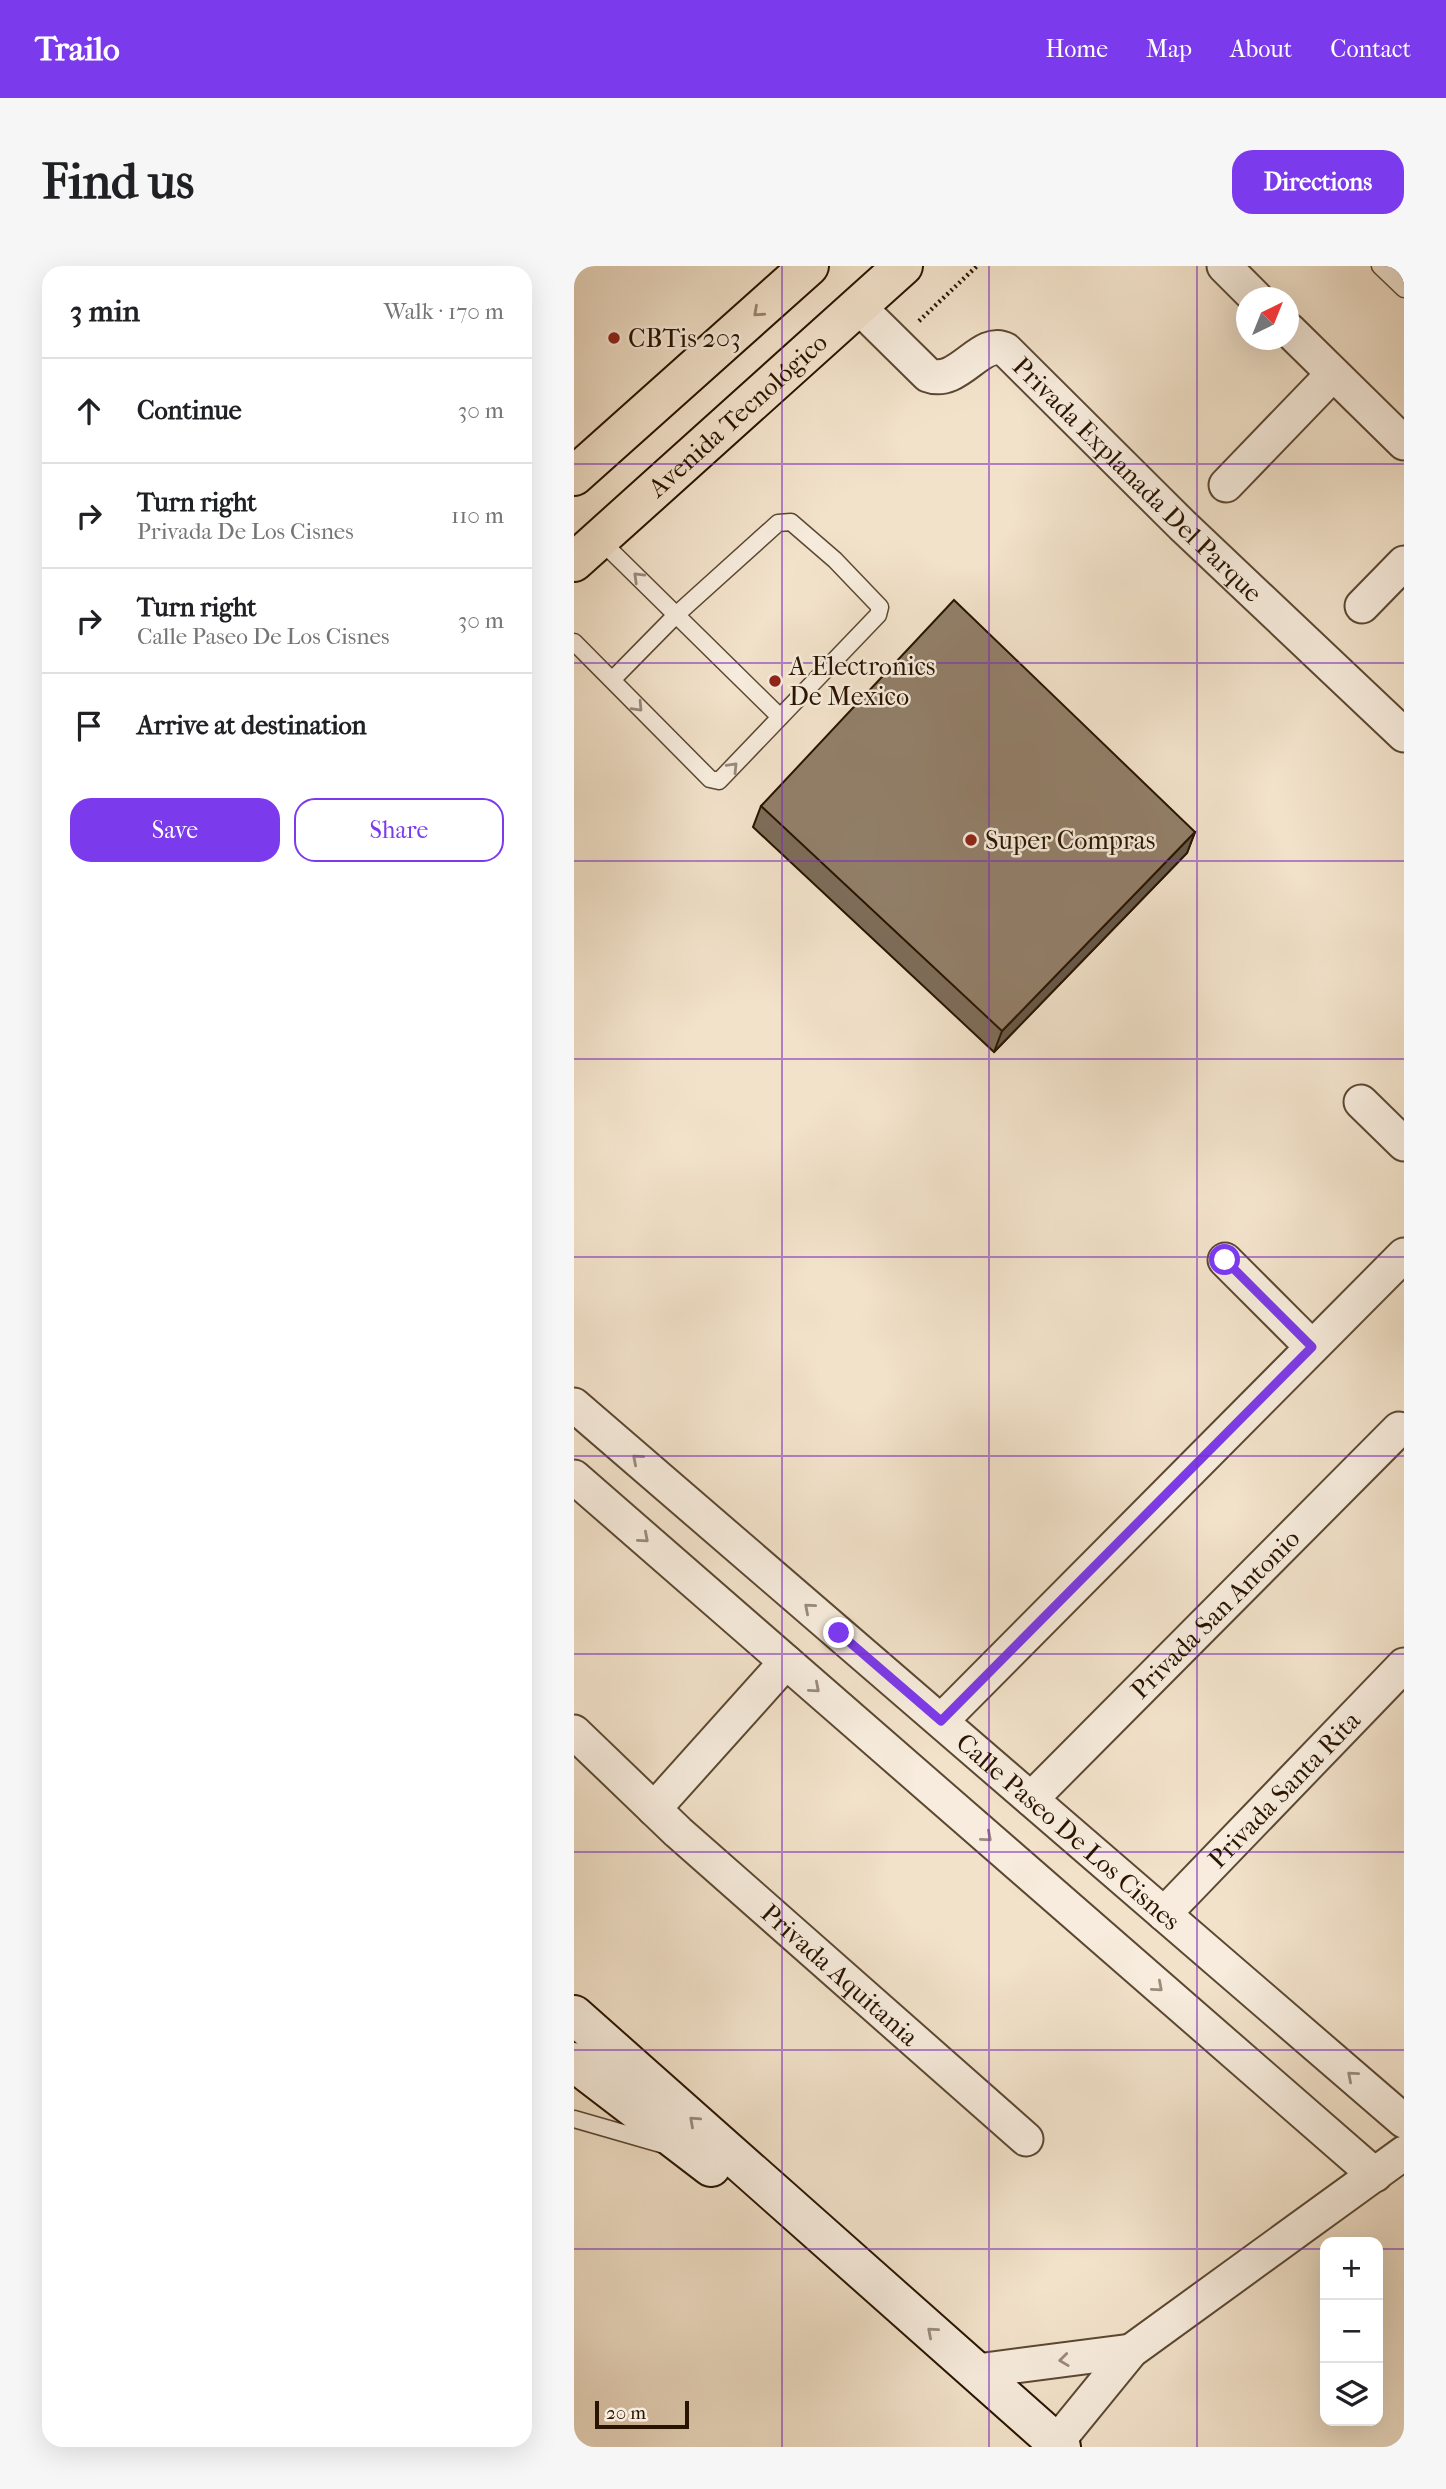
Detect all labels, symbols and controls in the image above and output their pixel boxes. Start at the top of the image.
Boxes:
text: Trailo [35,30,120,69]
text: Home [1046,35,1108,63]
text: Map [1146,35,1192,63]
text: About [1230,35,1292,63]
text: Contact [1330,35,1411,63]
button: Directions [1232,150,1404,214]
text: Find us [42,153,194,211]
north arrow [1236,287,1299,350]
text: 3 min [70,294,140,329]
text: Walk · 170 m [384,298,504,325]
one-way arrow [753,303,766,316]
place label: CBTis 203 [628,323,741,354]
street label: Avenida Tecnológico [641,326,833,504]
marker: CBTis 203 [606,330,622,346]
street label: Privada Explanada Del Parque [1007,350,1269,608]
icon: ahead [70,392,108,430]
text: Continue [137,395,242,426]
text: 30 m [458,397,504,424]
text: Turn right [137,487,257,518]
icon: right [70,497,108,535]
text: 110 m [451,502,504,529]
text: Privada De Los Cisnes [137,518,354,545]
one-way arrow [633,573,646,586]
text: Turn right [137,592,257,623]
icon: right [70,602,108,640]
text: 30 m [458,607,504,634]
text: Calle Paseo De Los Cisnes [137,623,389,650]
place label: A Electronics De Mexico [788,651,935,712]
marker: A Electronics De Mexico [767,673,783,689]
one-way arrow [630,699,643,712]
icon: arrive [70,707,108,745]
text: Arrive at destination [137,710,367,741]
one-way arrow [724,762,737,775]
button: Save [70,798,280,862]
button: Share [294,798,504,862]
place label: Super Compras [985,825,1155,856]
marker: Super Compras [963,832,979,848]
route start [1209,1244,1240,1275]
one-way arrow [632,1455,645,1467]
street label: Privada San Antonio [1124,1523,1306,1705]
one-way arrow [636,1530,649,1542]
one-way arrow [804,1604,817,1616]
route end [823,1617,854,1648]
one-way arrow [807,1680,820,1692]
street label: Privada Santa Rita [1202,1704,1367,1874]
street label: Calle Paseo De Los Cisnes [950,1727,1187,1937]
one-way arrow [979,1829,992,1841]
street label: Privada Aquitania [755,1897,925,2053]
one-way arrow [1150,1979,1163,1991]
one-way arrow [1348,2072,1361,2084]
one-way arrow [689,2117,702,2129]
map controls [1320,2237,1383,2426]
button: + [1320,2237,1383,2300]
button: − [1320,2300,1383,2363]
one-way arrow [927,2328,940,2340]
one-way arrow [1058,2352,1070,2367]
button: layers [1320,2363,1383,2426]
scale bar [595,2398,690,2430]
text: 20 m [606,2402,646,2424]

